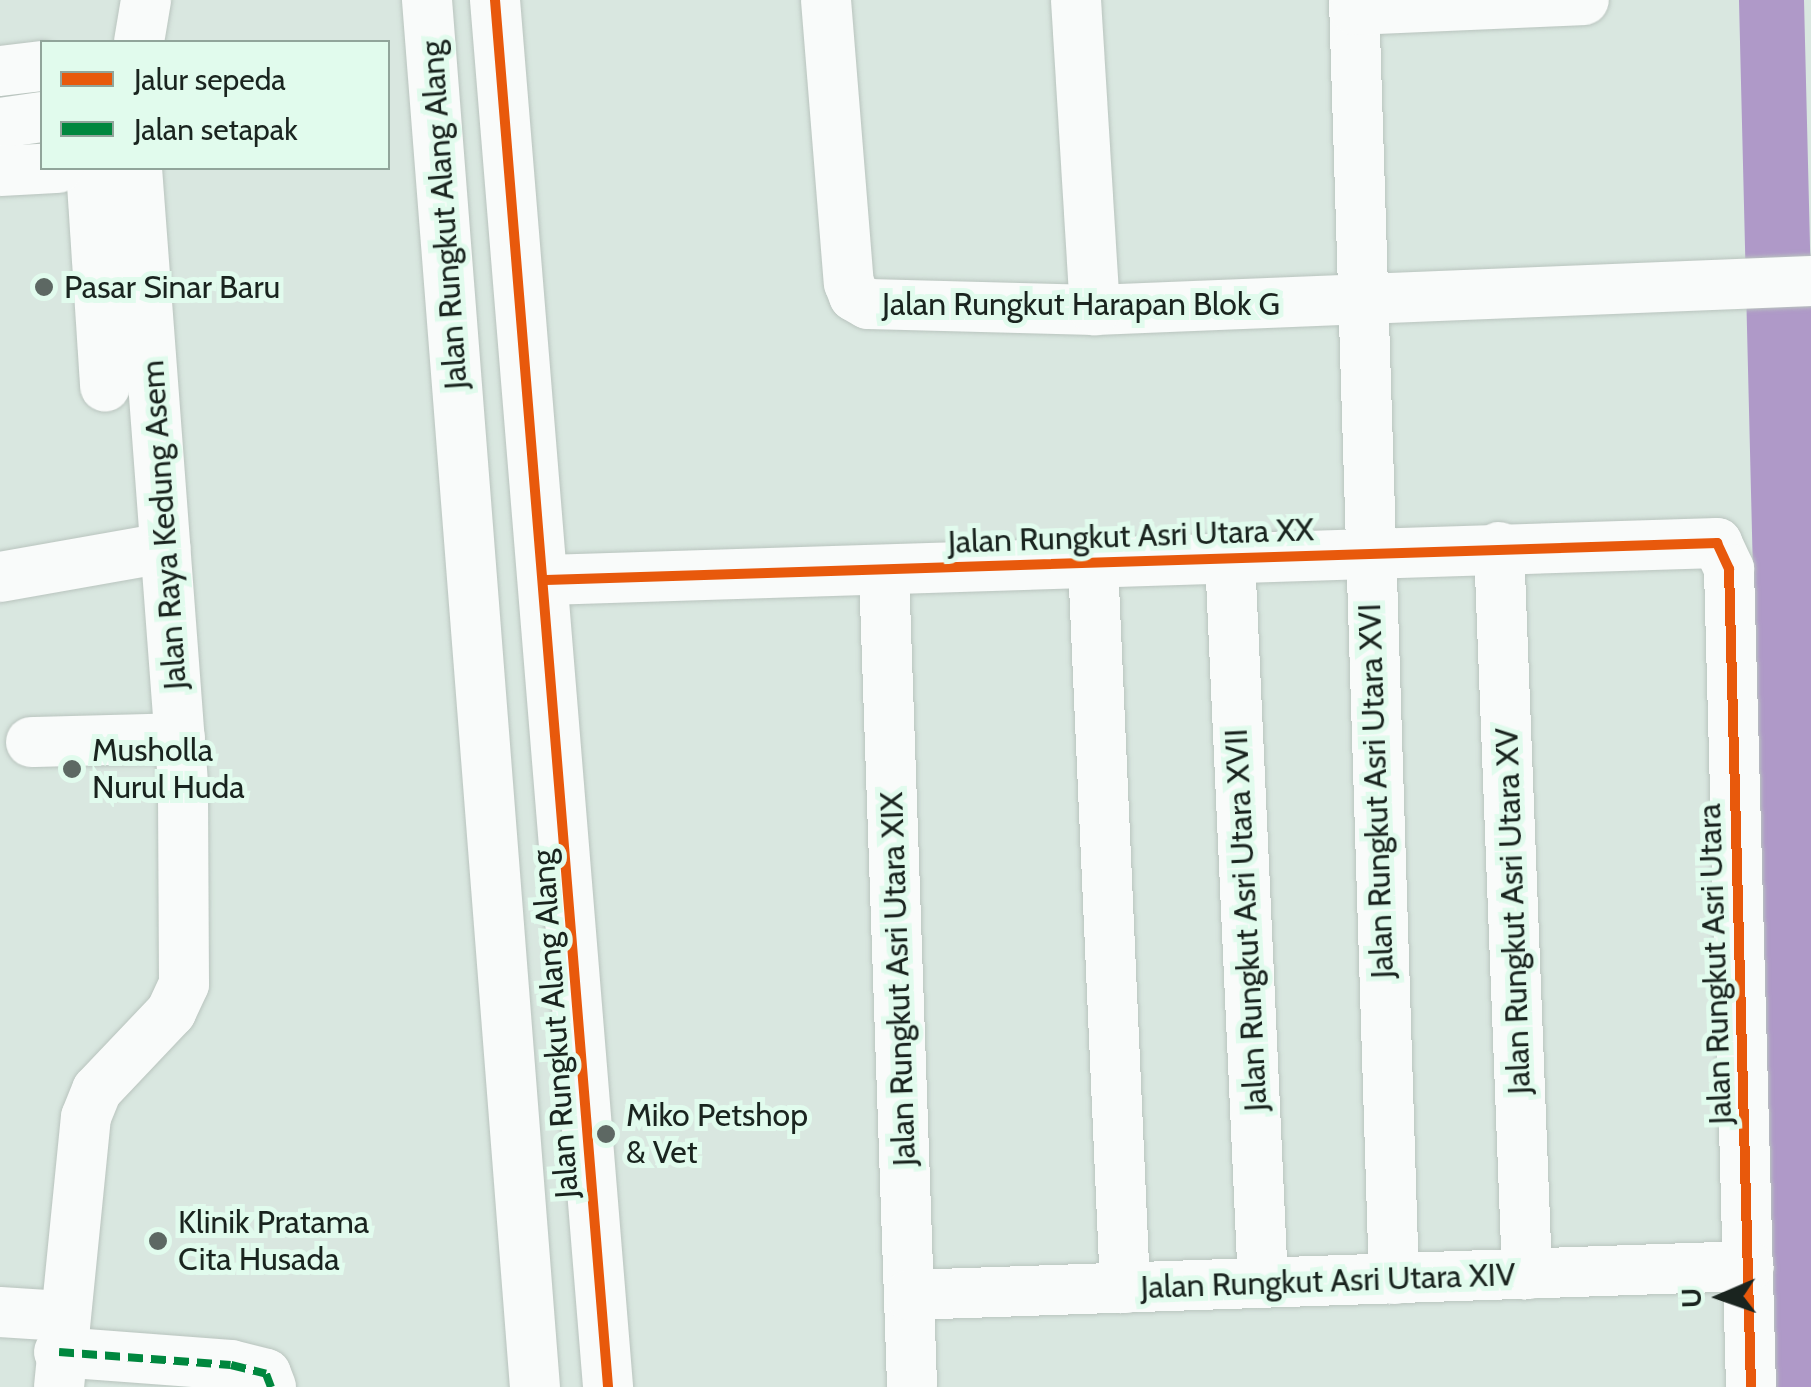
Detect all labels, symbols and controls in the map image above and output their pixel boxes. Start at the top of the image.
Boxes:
street label: Jalan Rungkut Alang Alang [413,39,475,391]
legend [40,40,390,170]
text: Jalur sepeda [134,61,286,98]
text: Jalan setapak [134,111,298,148]
place label: Pasar Sinar Baru [64,268,280,306]
marker: Pasar Sinar Baru [33,276,55,298]
street label: Jalan Rungkut Harapan Blok G [882,285,1280,323]
street label: Jalan Raya Kedung Asem [133,359,195,691]
street label: Jalan Rungkut Asri Utara XX [947,510,1315,562]
street label: Jalan Rungkut Asri Utara XVI [1350,603,1402,979]
street label: Jalan Rungkut Asri Utara XV [1487,727,1539,1095]
street label: Jalan Rungkut Asri Utara XVII [1217,728,1275,1112]
place label: Musholla Nurul Huda [92,732,245,807]
marker: Musholla Nurul Huda [61,758,83,780]
street label: Jalan Rungkut Asri Utara XIX [872,791,924,1167]
street label: Jalan Rungkut Asri Utara [1690,803,1740,1125]
street label: Jalan Rungkut Alang Alang [524,848,586,1200]
place label: Miko Petshop & Vet [626,1097,808,1172]
marker: Miko Petshop & Vet [595,1123,617,1145]
place label: Klinik Pratama Cita Husada [178,1204,369,1279]
marker: Klinik Pratama Cita Husada [147,1230,169,1252]
north arrow [1671,1247,1771,1347]
street label: Jalan Rungkut Asri Utara XIV [1140,1255,1516,1307]
text: U [1674,1287,1708,1309]

